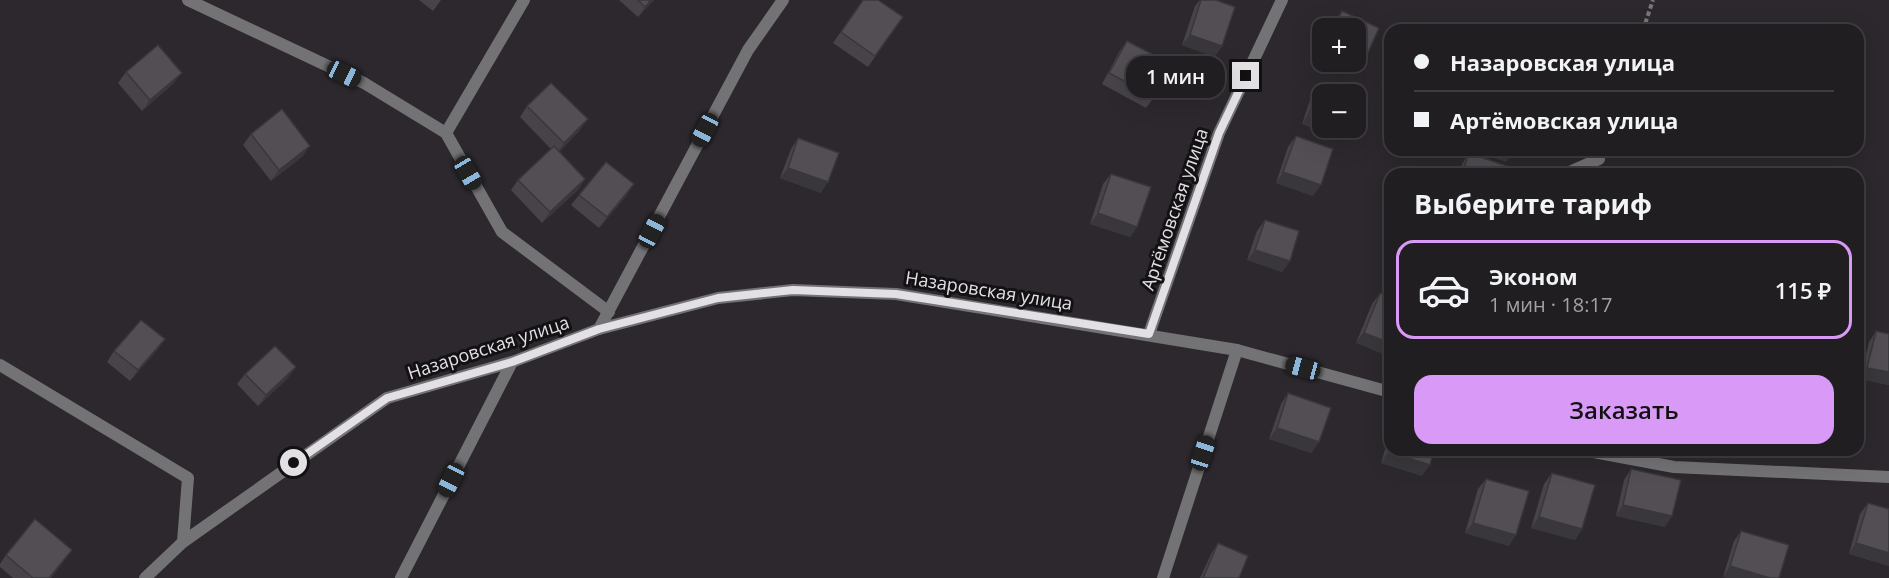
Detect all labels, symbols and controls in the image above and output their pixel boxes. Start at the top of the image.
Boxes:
map controls [1312,18,1366,138]
button: + [1312,18,1366,72]
text: Назаровская улица [1450,47,1675,77]
callout: 1 мин [1126,55,1225,97]
car [324,58,364,90]
route end [1232,62,1259,89]
text: 1 мин [1146,63,1205,90]
button: − [1312,84,1366,138]
text: Артёмовская улица [1450,105,1678,135]
car [689,110,721,150]
street label: Артёмовская улица [1135,125,1213,293]
car [451,153,485,193]
text: Выберите тариф [1414,185,1652,222]
car [636,211,668,251]
text: Эконом [1489,261,1578,291]
icon: car [1417,263,1471,317]
street label: Назаровская улица [904,265,1074,315]
text: 115 ₽ [1775,275,1831,305]
text: 1 мин · 18:17 [1489,291,1612,318]
street label: Назаровская улица [404,310,572,384]
car [1283,355,1323,381]
button: Заказать [1414,375,1834,444]
car [1189,433,1217,473]
route start [280,449,307,476]
car [435,460,467,500]

